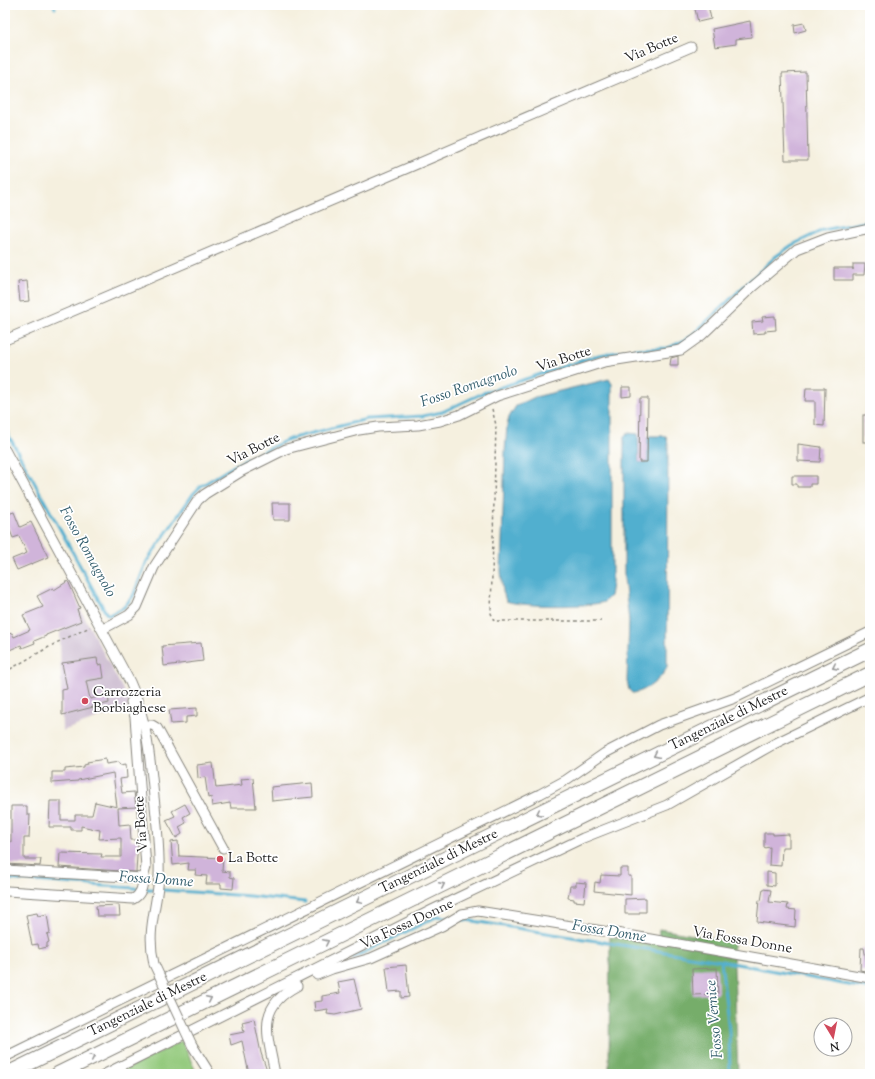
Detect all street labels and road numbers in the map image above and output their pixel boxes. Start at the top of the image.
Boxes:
street label: Via Botte [622,29,682,69]
street label: Via Botte [534,342,594,378]
street label: Via Botte [224,428,284,472]
street label: Tangenziale di Mestre [666,682,792,756]
street label: Via Botte [130,795,154,853]
street label: Tangenziale di Mestre [376,825,502,899]
street label: Via Fossa Donne [357,895,457,955]
street label: Via Fossa Donne [690,922,794,960]
street label: Tangenziale di Mestre [85,968,211,1042]

